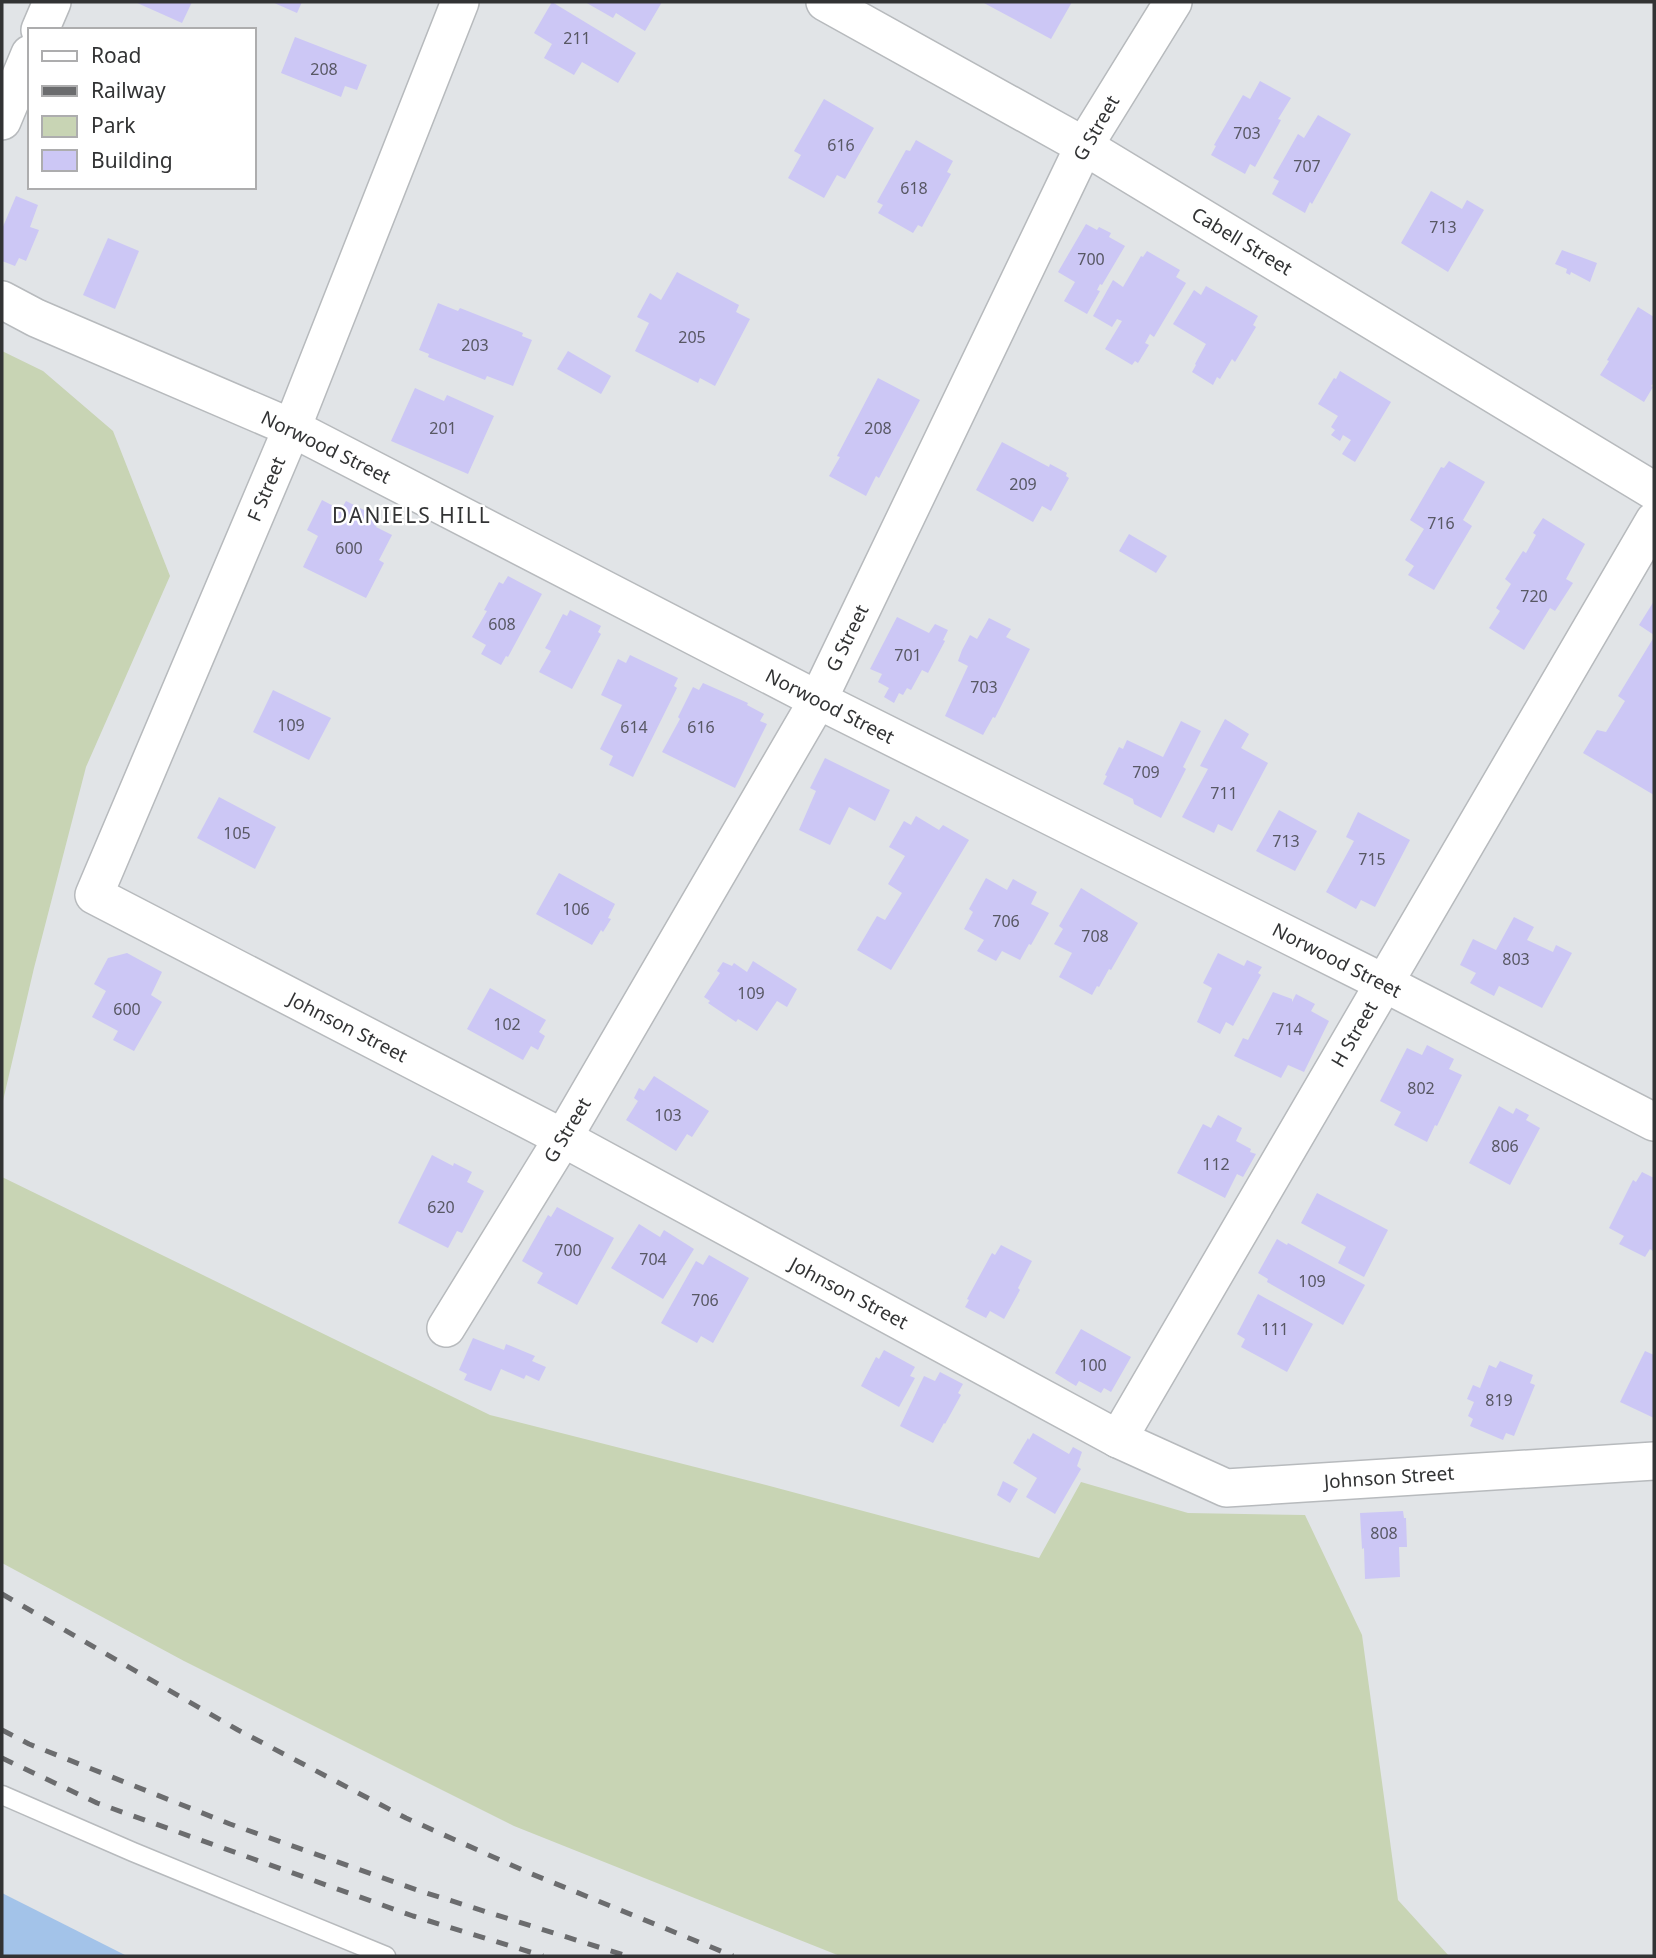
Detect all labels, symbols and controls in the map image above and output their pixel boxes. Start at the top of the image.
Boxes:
house number: 211 [563,27,591,49]
legend [28,28,256,189]
text: Road [91,41,141,69]
house number: 208 [310,58,338,80]
text: Railway [91,76,166,104]
street label: G Street [1067,90,1125,166]
text: Park [91,111,136,139]
house number: 703 [1233,122,1261,144]
house number: 616 [827,134,855,156]
text: Building [91,146,173,174]
house number: 707 [1293,155,1321,177]
house number: 618 [900,177,928,199]
street label: Cabell Street [1187,201,1297,281]
house number: 713 [1429,216,1457,238]
house number: 700 [1077,248,1105,270]
house number: 205 [678,326,706,348]
house number: 203 [461,334,489,356]
street label: Norwood Street [257,404,395,490]
house number: 201 [429,417,457,439]
house number: 208 [864,417,892,439]
street label: F Street [241,453,291,525]
house number: 209 [1009,473,1037,495]
district label: DANIELS HILL [332,501,492,529]
house number: 716 [1427,512,1455,534]
house number: 600 [335,537,363,559]
house number: 720 [1520,585,1548,607]
street label: G Street [820,600,874,676]
house number: 608 [488,613,516,635]
house number: 701 [894,644,922,666]
street label: Norwood Street [761,662,899,750]
house number: 703 [970,676,998,698]
house number: 109 [277,714,305,736]
house number: 614 [620,716,648,738]
house number: 616 [687,716,715,738]
house number: 709 [1132,761,1160,783]
house number: 711 [1210,782,1238,804]
house number: 105 [223,822,251,844]
house number: 713 [1272,830,1300,852]
house number: 715 [1358,848,1386,870]
house number: 106 [562,898,590,920]
house number: 706 [992,910,1020,932]
street label: Norwood Street [1268,916,1406,1004]
house number: 708 [1081,925,1109,947]
house number: 803 [1502,948,1530,970]
house number: 109 [737,982,765,1004]
street label: Johnson Street [282,985,412,1068]
street label: H Street [1325,996,1383,1072]
house number: 600 [113,998,141,1020]
house number: 102 [493,1013,521,1035]
house number: 714 [1275,1018,1303,1040]
house number: 802 [1407,1077,1435,1099]
street label: G Street [537,1092,597,1167]
house number: 103 [654,1104,682,1126]
house number: 806 [1491,1135,1519,1157]
house number: 112 [1202,1153,1230,1175]
house number: 620 [427,1196,455,1218]
house number: 700 [554,1239,582,1261]
house number: 704 [639,1248,667,1270]
street label: Johnson Street [784,1250,913,1335]
house number: 109 [1298,1270,1326,1292]
house number: 706 [691,1289,719,1311]
house number: 111 [1261,1318,1289,1340]
house number: 100 [1079,1354,1107,1376]
house number: 819 [1485,1389,1513,1411]
street label: Johnson Street [1321,1459,1455,1495]
house number: 808 [1370,1522,1398,1544]

